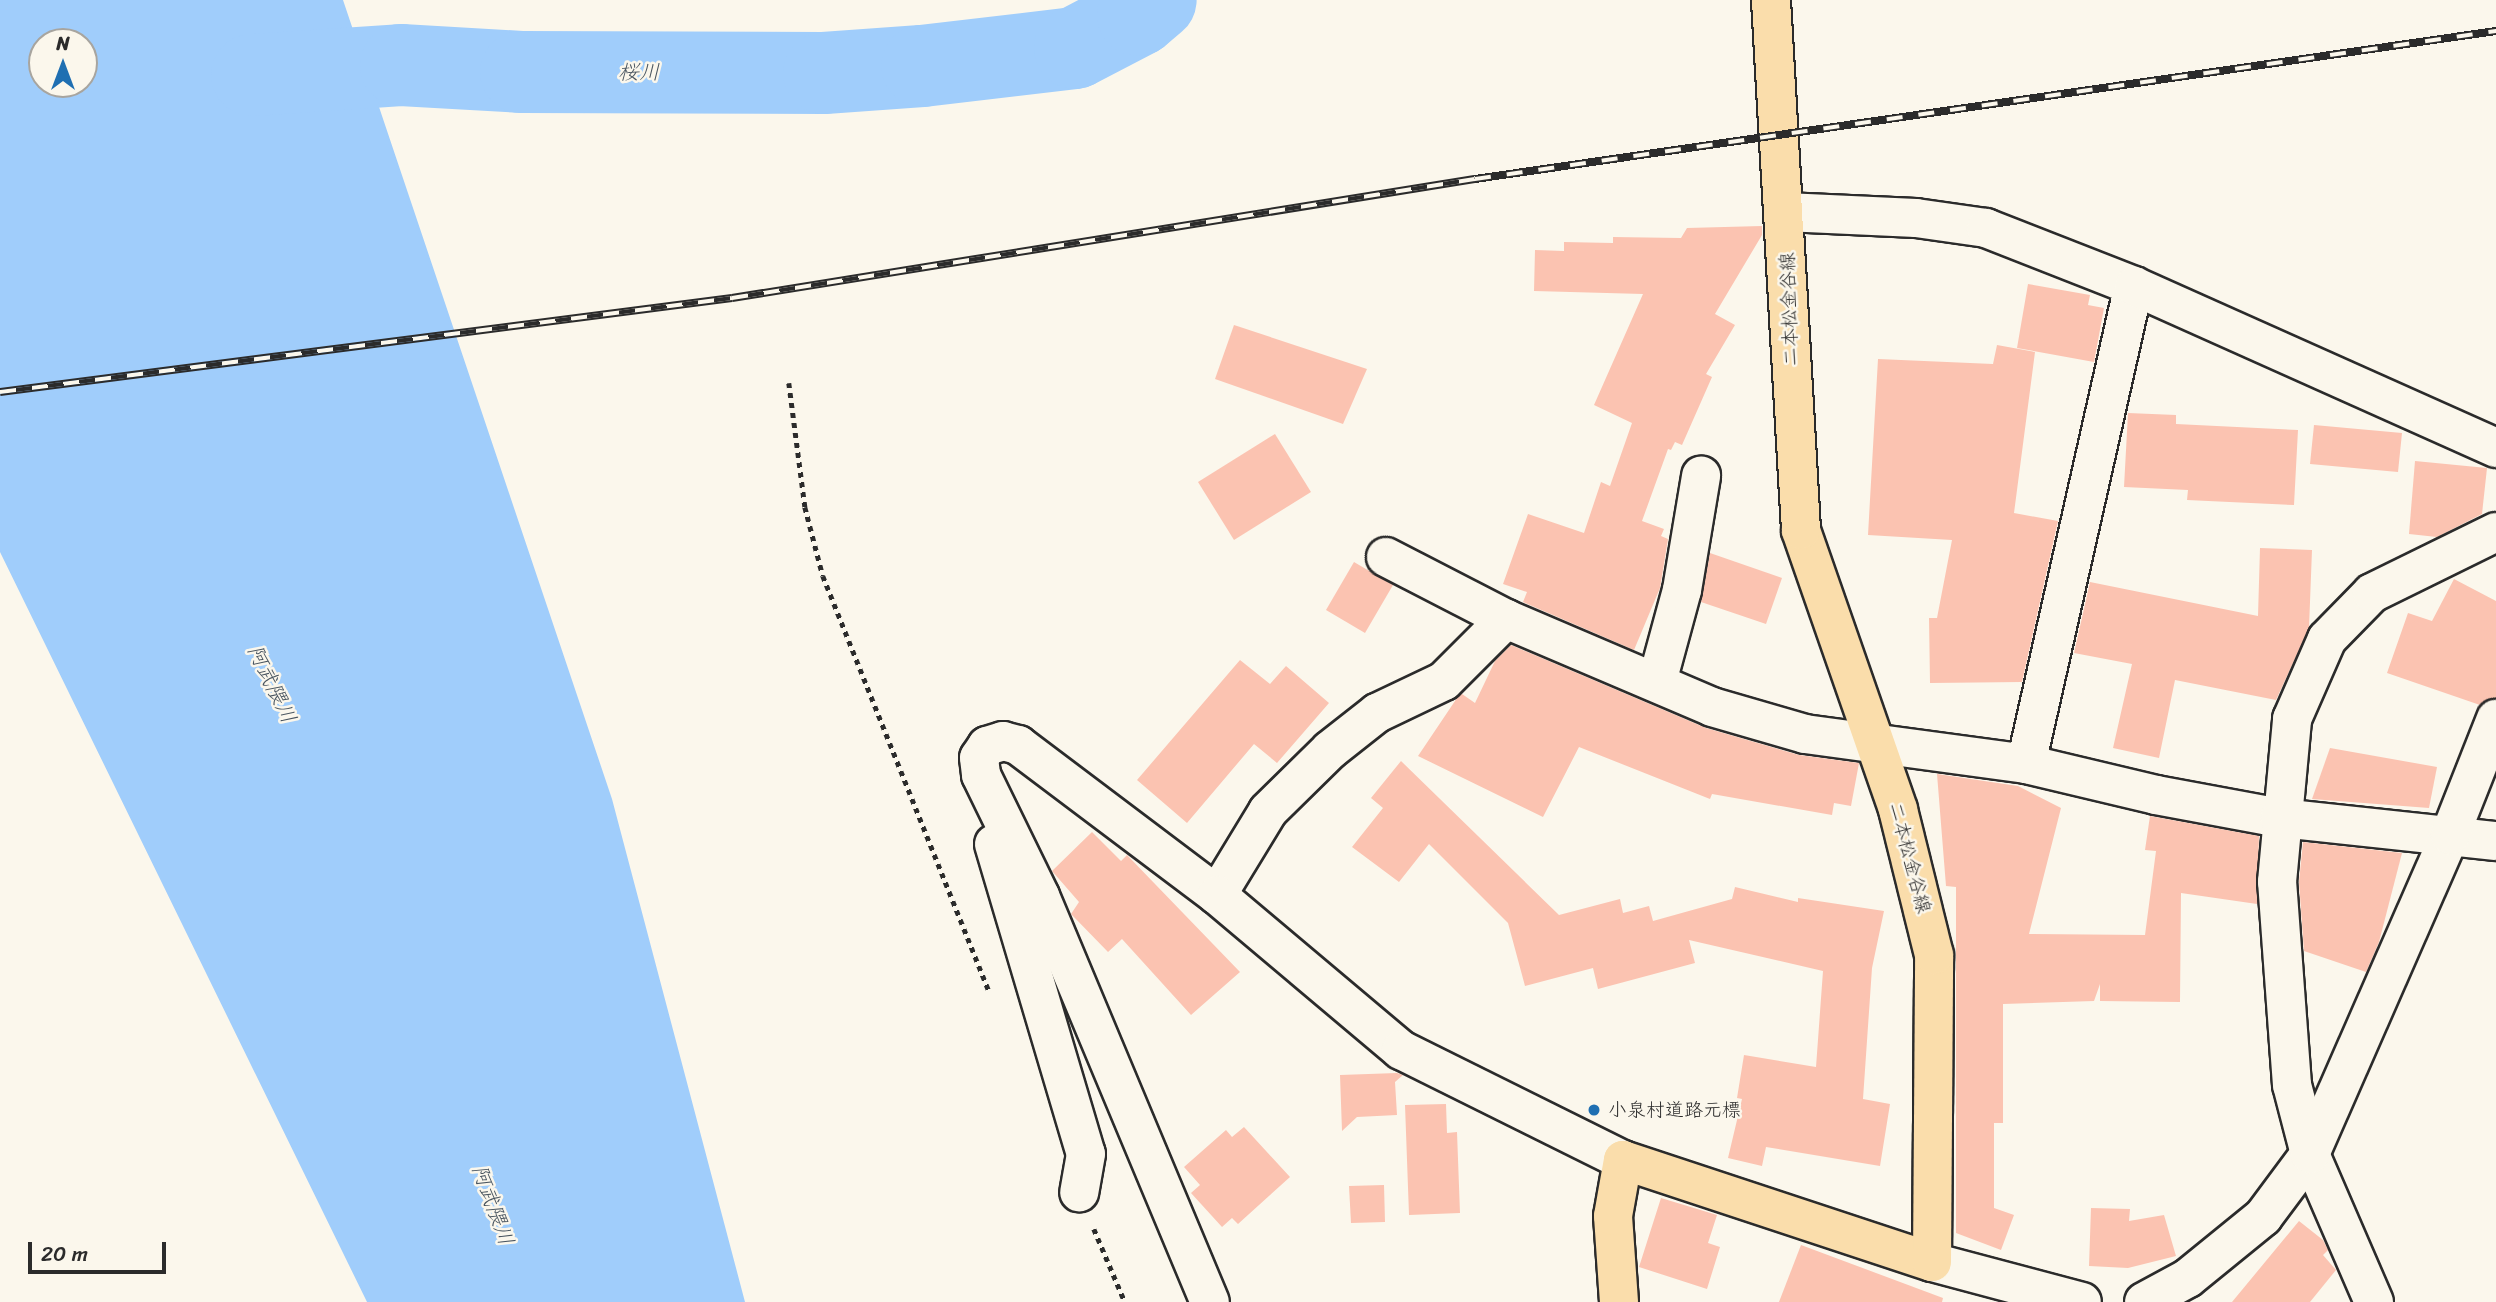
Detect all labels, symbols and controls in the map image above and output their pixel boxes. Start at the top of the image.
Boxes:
text: N [56,27,70,60]
north arrow [28,28,98,98]
water label: 桜川 [618,59,660,85]
street label: 二本松金谷線 [1776,252,1802,366]
water label: 阿武隈川 [242,641,302,727]
street label: 二本松金谷線 [1884,800,1936,916]
place label: 小泉村道路元標 [1608,1099,1741,1121]
marker: 小泉村道路元標 [1586,1102,1602,1118]
water label: 阿武隈川 [467,1161,519,1249]
scale bar [32,1228,170,1272]
text: 20 m [41,1235,88,1273]

